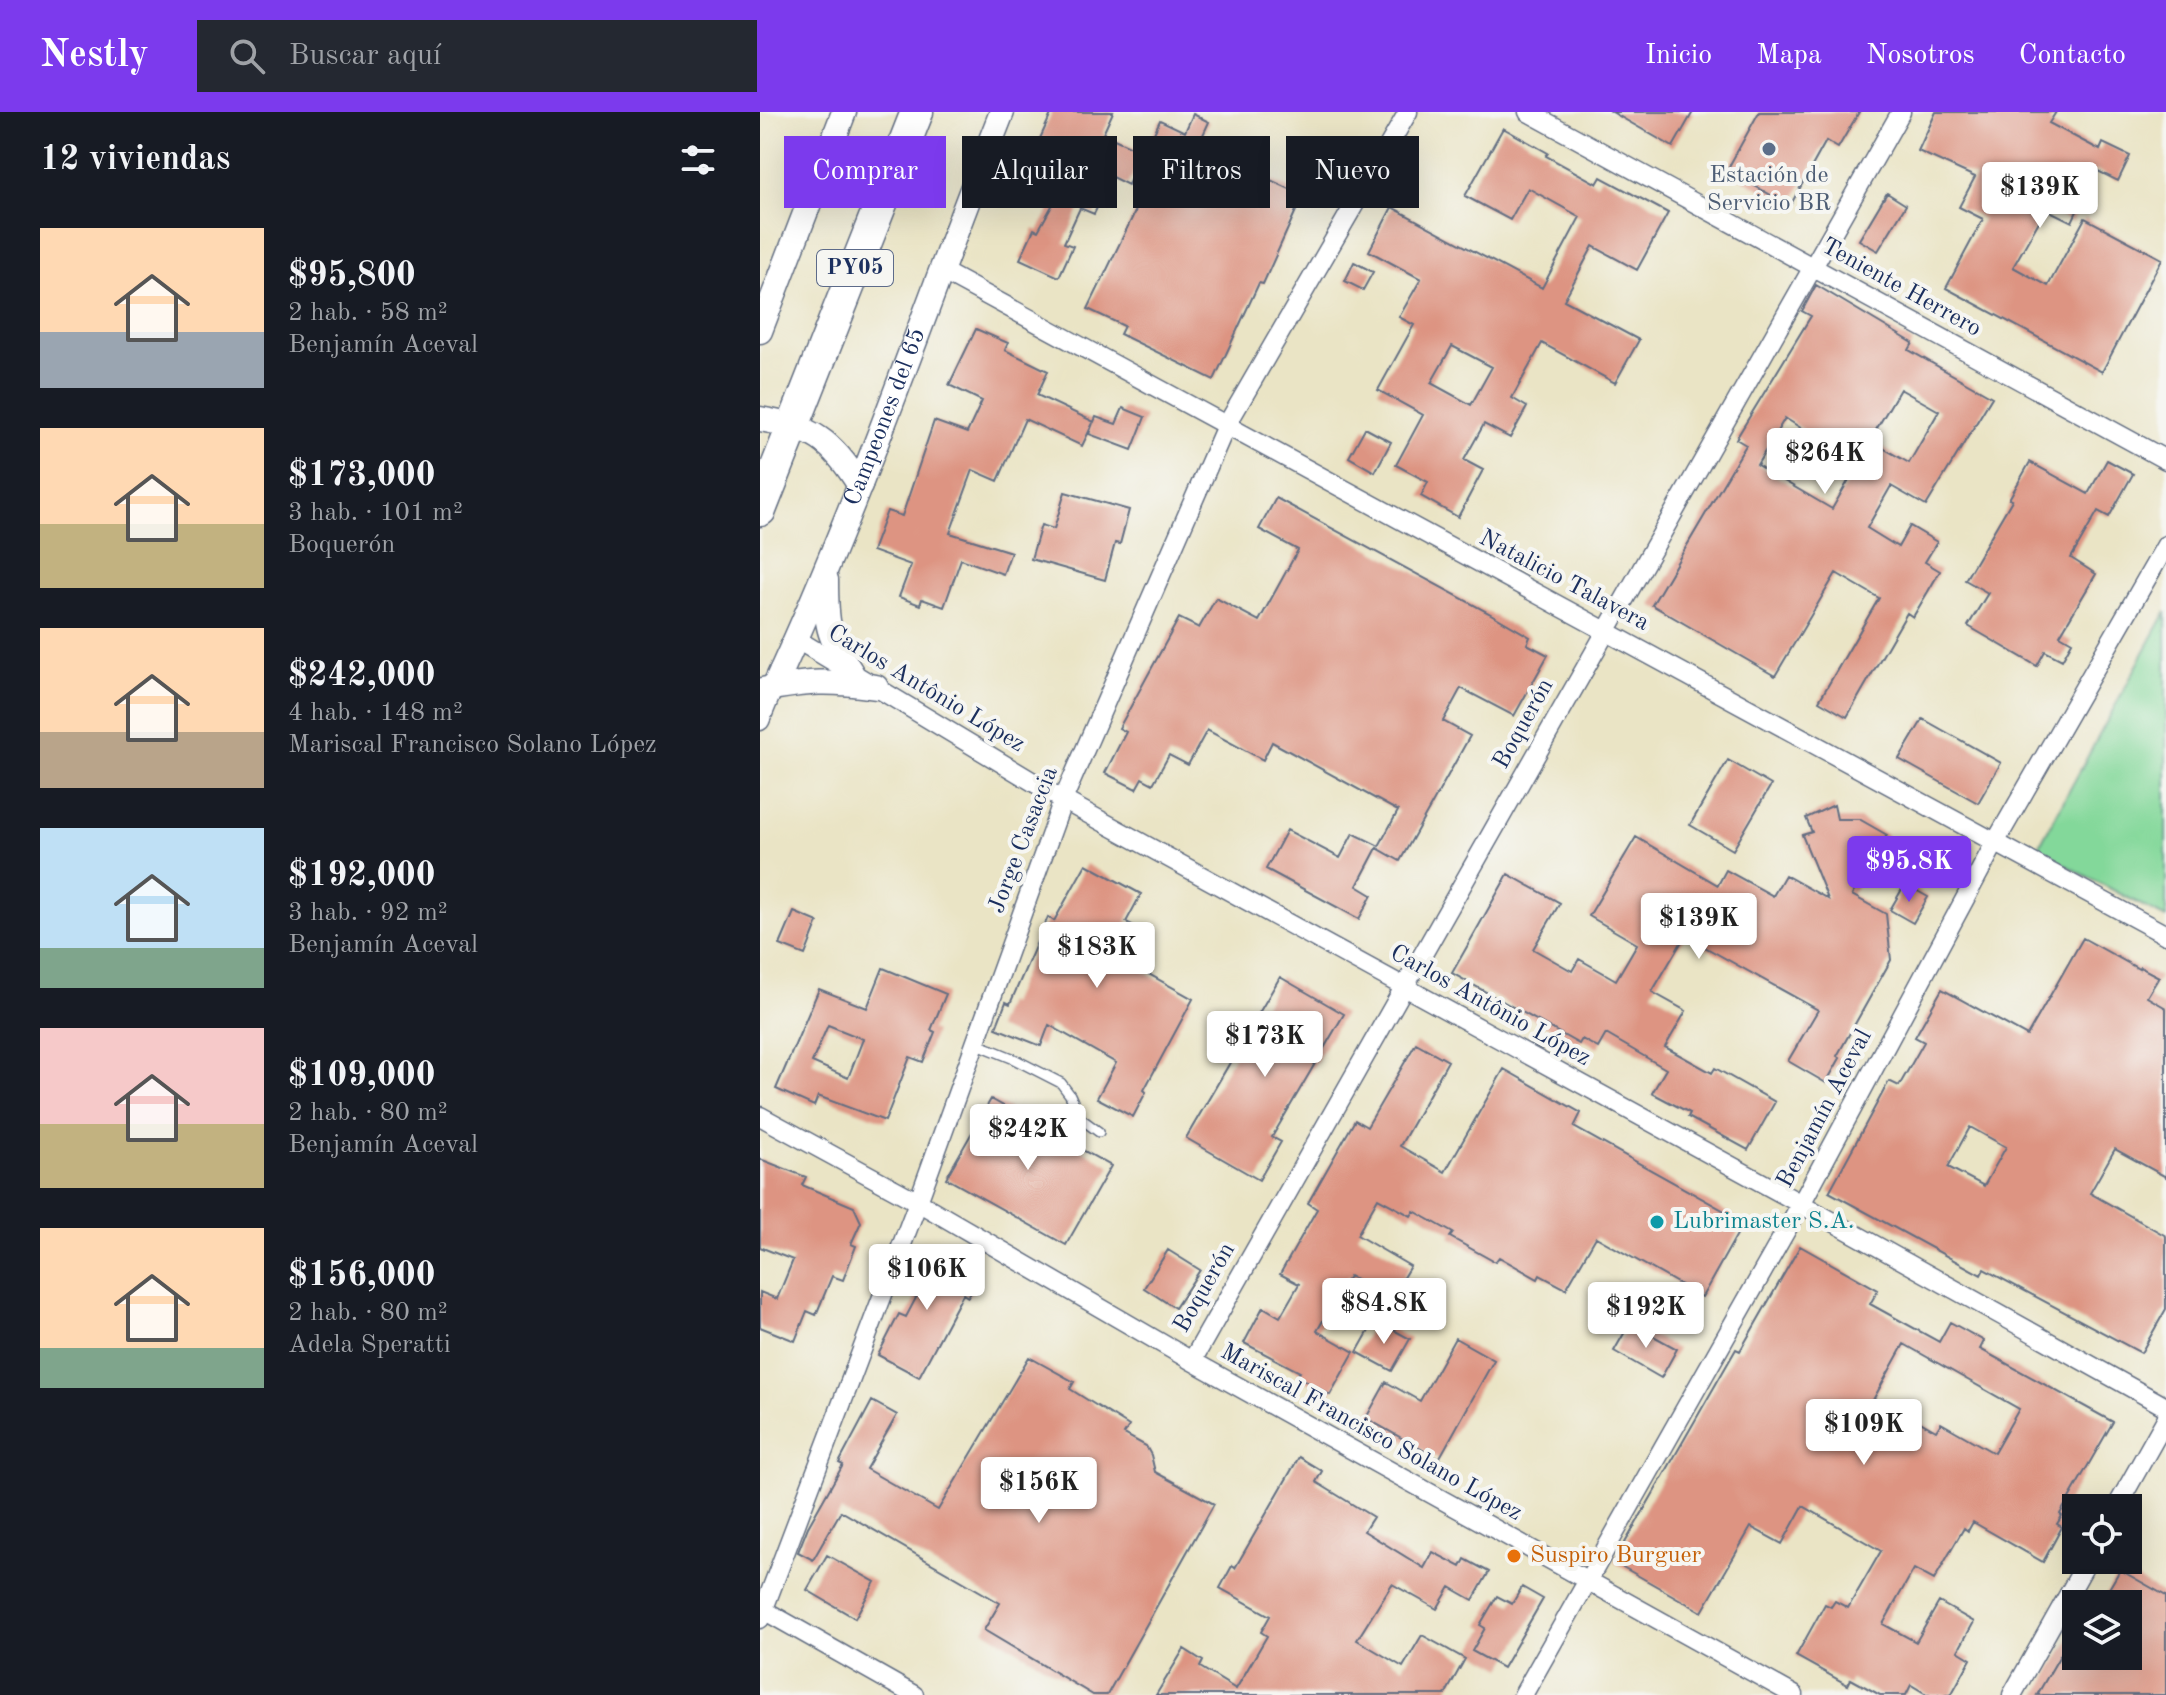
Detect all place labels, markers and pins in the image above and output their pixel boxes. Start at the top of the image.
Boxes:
marker: Estación de Servicio BR [1760,140,1778,158]
pin: $139K [1984,162,2096,230]
place label: Estación de Servicio BR [1707,164,1831,216]
pin: $264K [1769,428,1881,496]
pin: $95.8K [1844,836,1974,904]
pin: $139K [1643,893,1755,961]
pin: $183K [1041,922,1153,990]
pin: $173K [1209,1011,1321,1079]
pin: $242K [972,1104,1084,1172]
place label: Lubrimaster S.A. [1673,1210,1855,1234]
marker: Lubrimaster S.A. [1648,1213,1666,1231]
pin: $106K [871,1244,983,1312]
pin: $84.8K [1319,1278,1449,1346]
pin: $192K [1590,1282,1702,1350]
pin: $109K [1808,1399,1920,1467]
pin: $156K [983,1457,1095,1525]
place label: Suspiro Burguer [1530,1544,1702,1568]
marker: Suspiro Burguer [1505,1547,1523,1565]

